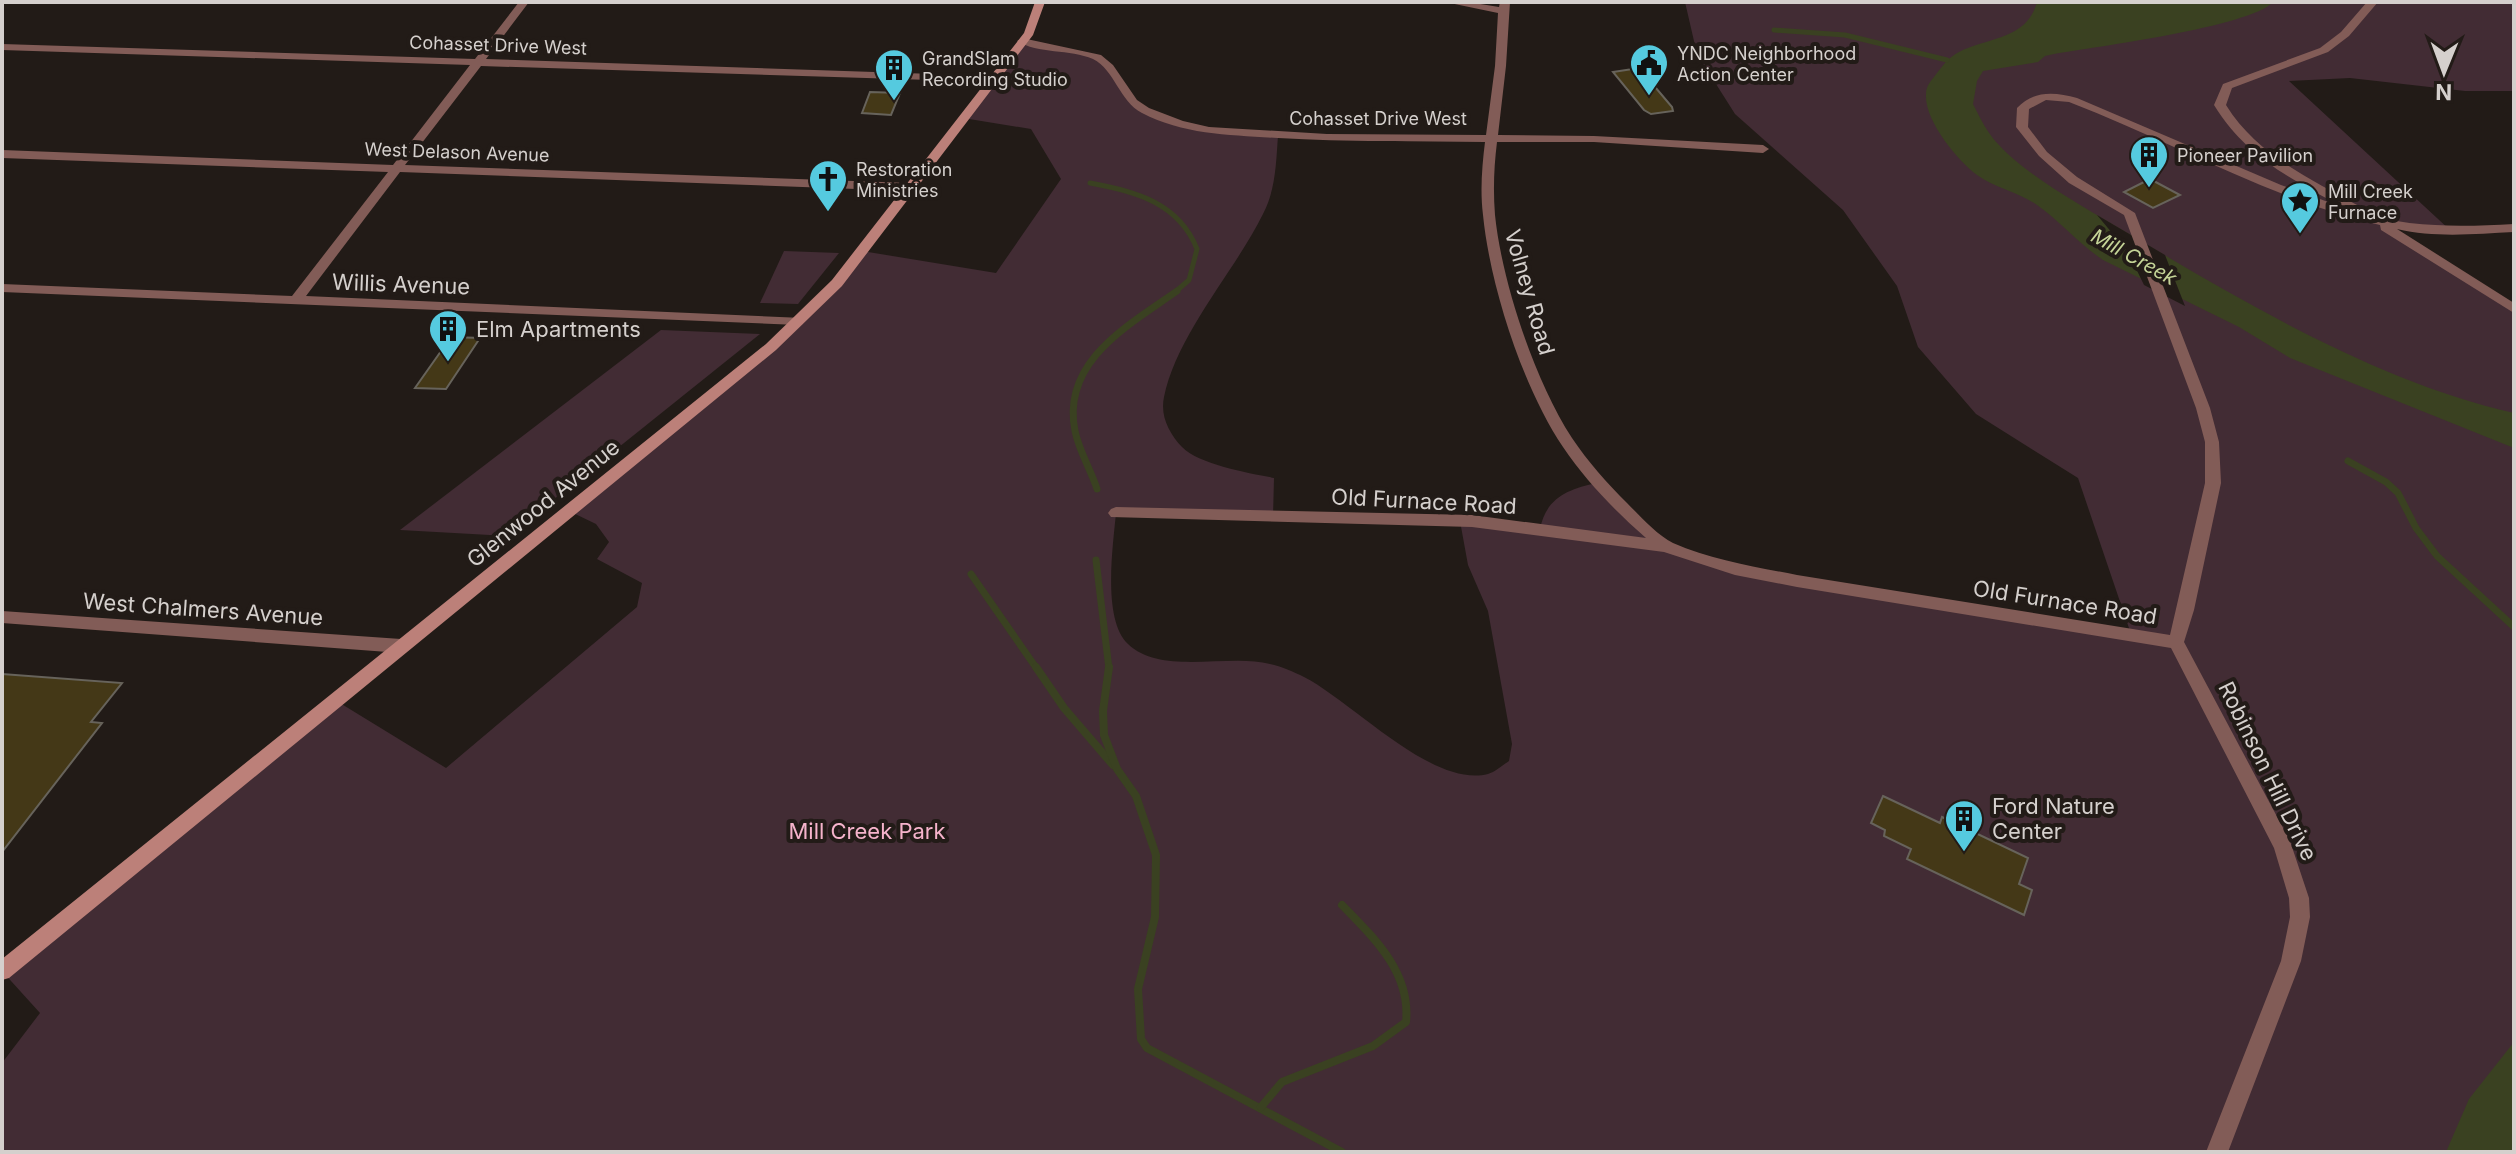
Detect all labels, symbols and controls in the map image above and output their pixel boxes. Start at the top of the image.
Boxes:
street label: Cohasset Drive West [409,31,587,59]
north arrow [2404,32,2484,112]
public building icon: YNDC Neighborhood Action Center [1628,42,1670,97]
place label: YNDC Neighborhood Action Center [1677,43,1856,85]
building icon: GrandSlam Recording Studio [873,47,915,102]
place label: GrandSlam Recording Studio [922,48,1068,90]
text: N [2435,79,2452,105]
street label: Cohasset Drive West [1289,108,1467,129]
building icon: Pioneer Pavilion [2128,134,2170,189]
street label: West Delason Avenue [364,138,550,166]
place label: Pioneer Pavilion [2177,145,2313,166]
church icon: Restoration Ministries [807,158,849,213]
place label: Restoration Ministries [856,159,952,201]
place icon: Mill Creek Furnace [2279,180,2321,235]
place label: Mill Creek Furnace [2328,181,2413,223]
water label: Mill Creek [2087,224,2182,291]
street label: Volney Road [1500,226,1560,358]
street label: Willis Avenue [332,269,470,299]
building icon: Elm Apartments [427,308,469,363]
place label: Elm Apartments [476,316,641,342]
street label: Glenwood Avenue [462,434,624,572]
street label: Old Furnace Road [1331,483,1517,519]
street label: Old Furnace Road [1971,575,2159,629]
street label: West Chalmers Avenue [82,588,324,630]
street label: Robinson Hill Drive [2213,677,2323,865]
place label: Ford Nature Center [1992,793,2115,844]
building icon: Ford Nature Center [1943,798,1985,853]
park label: Mill Creek Park [788,818,946,844]

